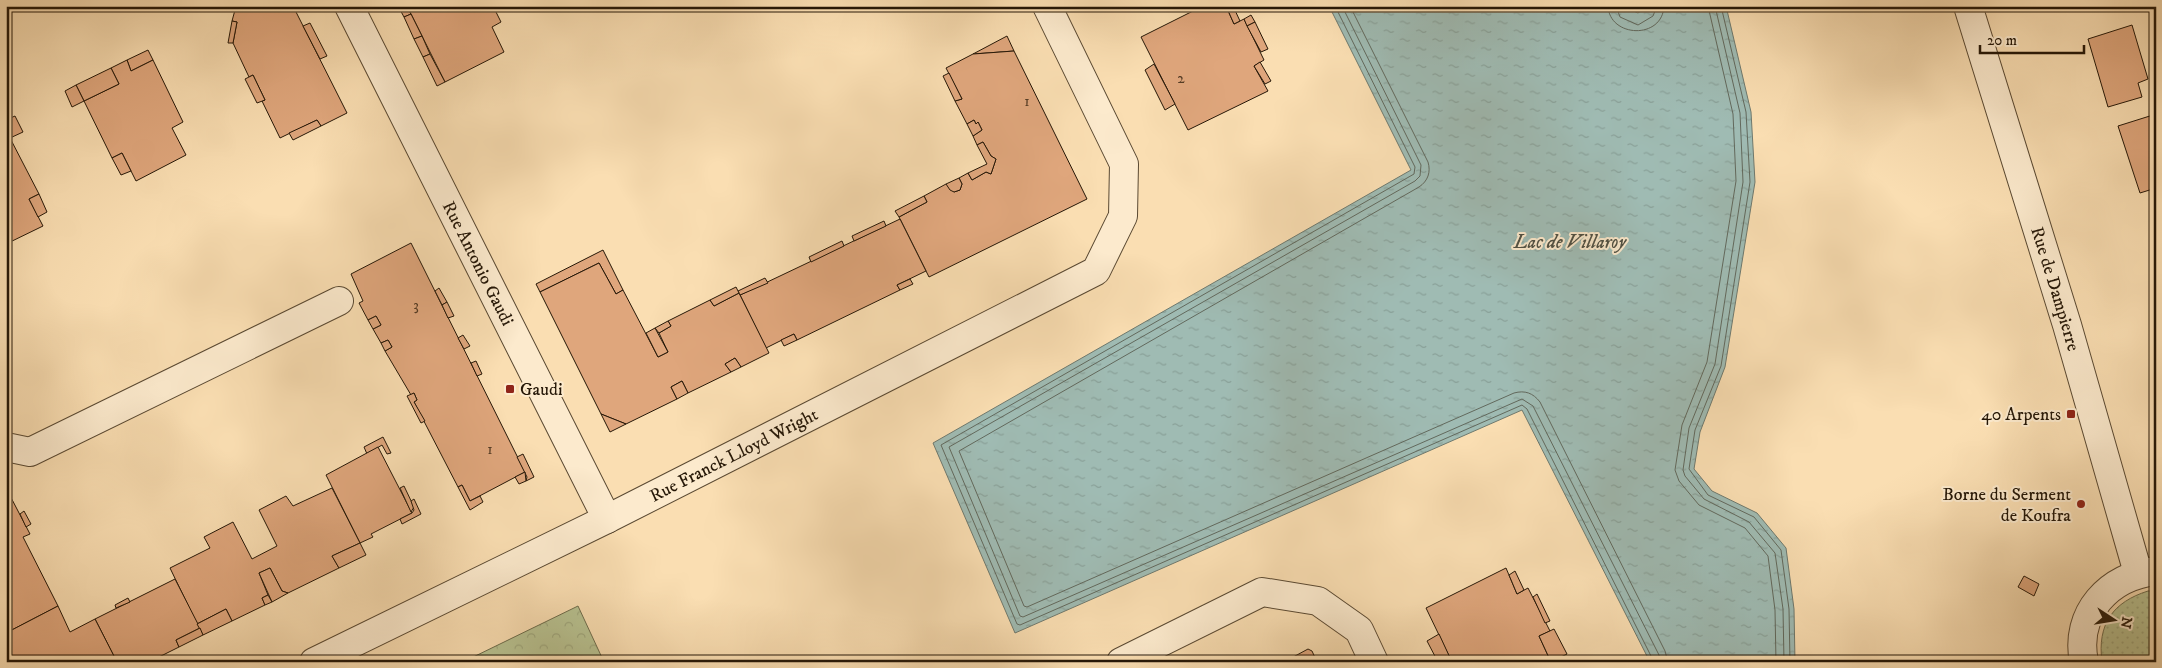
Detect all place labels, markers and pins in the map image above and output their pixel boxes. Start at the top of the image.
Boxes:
place label: Gaudi [520,379,563,401]
marker: Gaudi [504,383,516,395]
place label: 40 Arpents [1981,404,2061,426]
marker: 40 Arpents [2065,408,2077,420]
place label: Borne du Serment de Koufra [1942,484,2071,527]
marker: Borne du Serment de Koufra [2075,498,2087,510]

